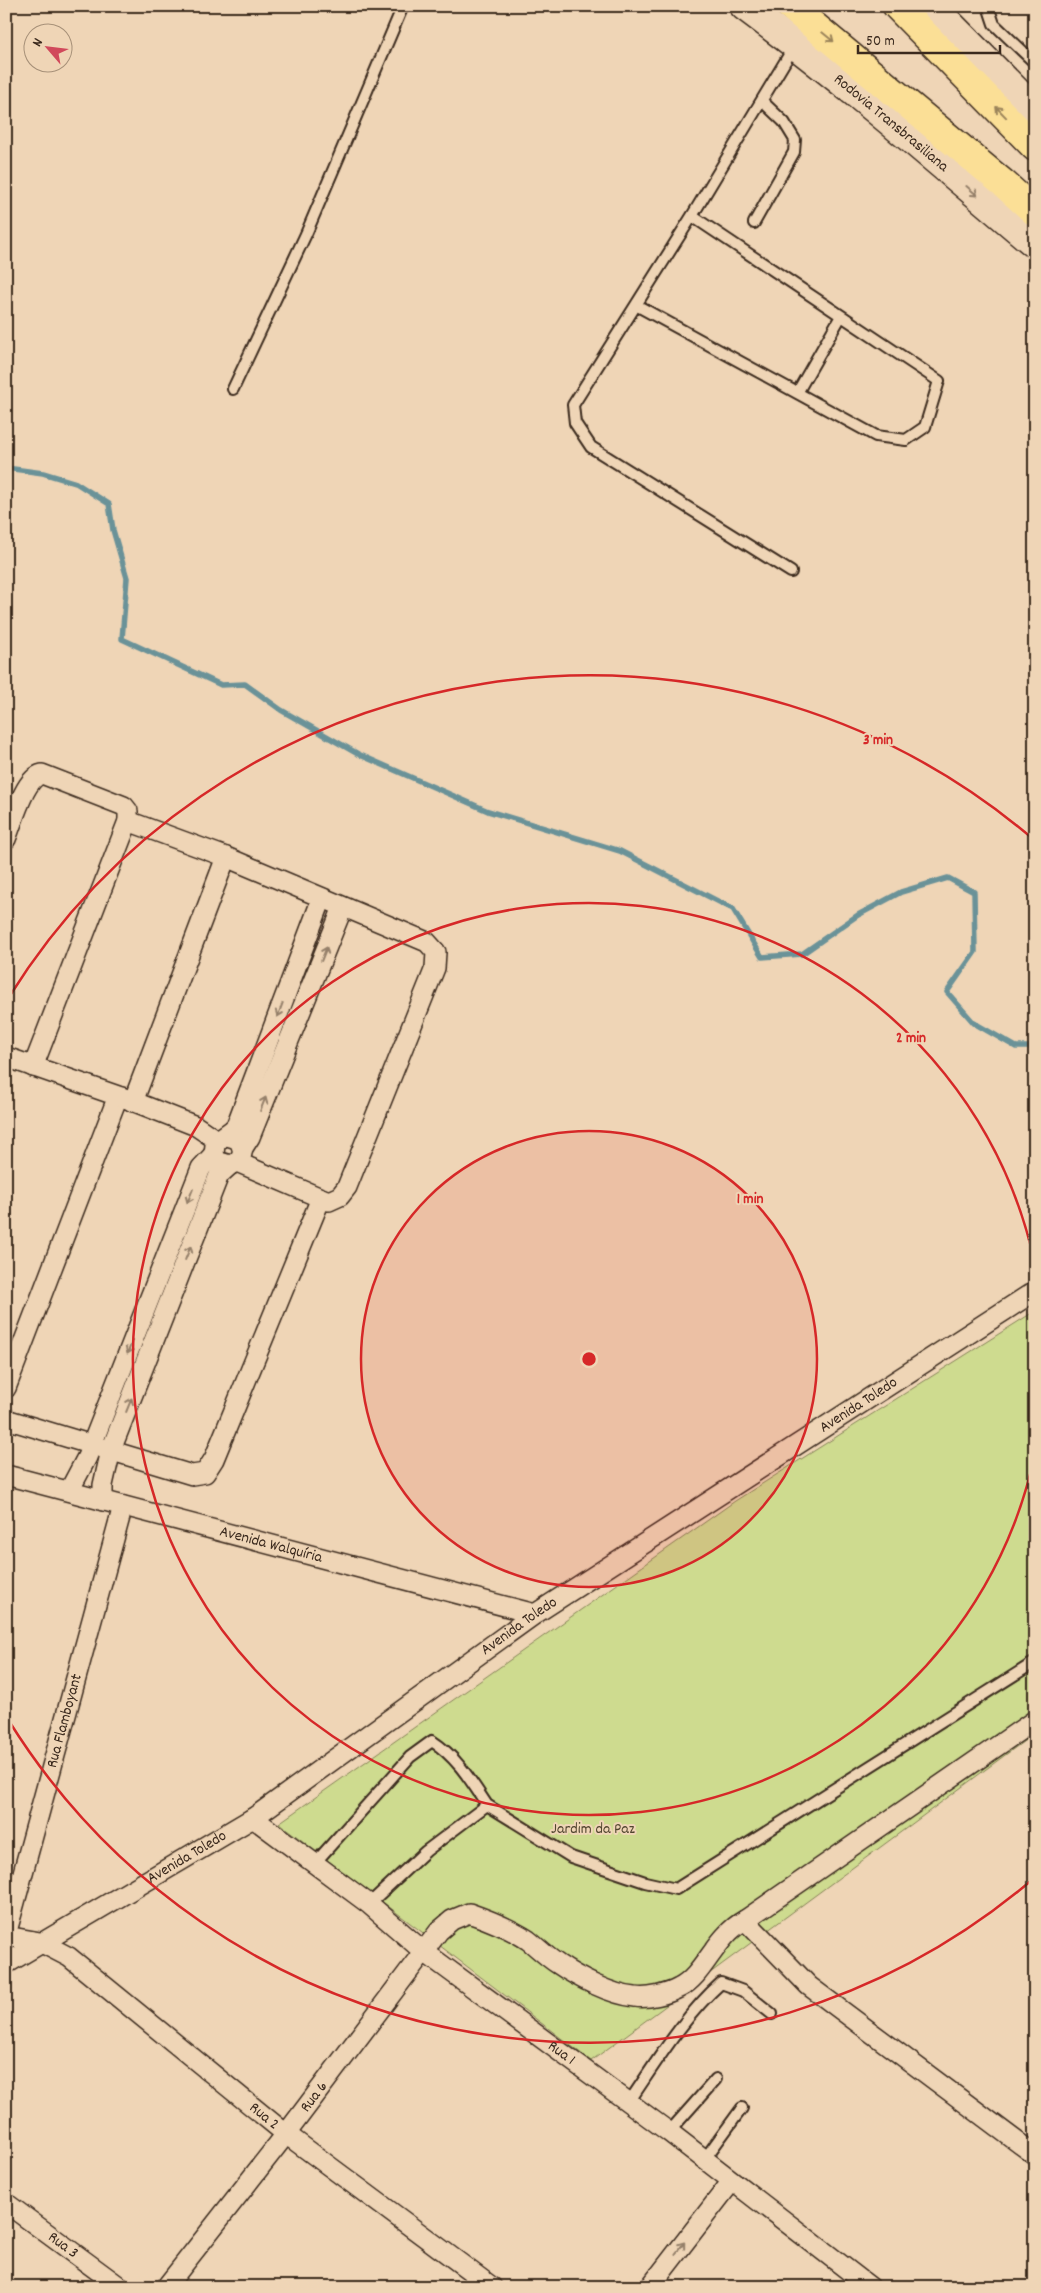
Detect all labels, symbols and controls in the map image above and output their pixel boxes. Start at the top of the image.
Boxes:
north arrow [22,22,72,72]
scale bar [858,22,1001,54]
text: 50 m [866,31,895,53]
one-way arrow [821,32,834,43]
text: N [28,35,49,51]
street label: Rodovia Transbrasiliana [829,68,954,178]
one-way arrow [995,106,1007,119]
one-way arrow [966,185,979,196]
text: 3 min [863,730,893,752]
one-way arrow [320,946,329,962]
one-way arrow [275,1001,284,1017]
text: 2 min [896,1028,926,1050]
one-way arrow [260,1097,269,1112]
one-way arrow [185,1188,194,1203]
text: 1 min [737,1189,763,1211]
one-way arrow [185,1246,194,1261]
one-way arrow [125,1339,135,1354]
centre of rings [580,1350,598,1368]
street label: Avenida Toledo [815,1371,902,1439]
one-way arrow [125,1397,134,1413]
street label: Avenida Walquíria [217,1520,325,1569]
street label: Avenida Toledo [476,1591,562,1661]
street label: Rua Flamboyant [41,1671,88,1771]
park label: Jardim da Paz [551,1818,635,1841]
street label: Avenida Toledo [143,1825,231,1890]
street label: Rua 1 [543,2035,580,2071]
street label: Rua 6 [295,2076,333,2117]
street label: Rua 2 [244,2097,284,2135]
street label: Rua 3 [43,2226,83,2264]
one-way arrow [675,2242,686,2255]

